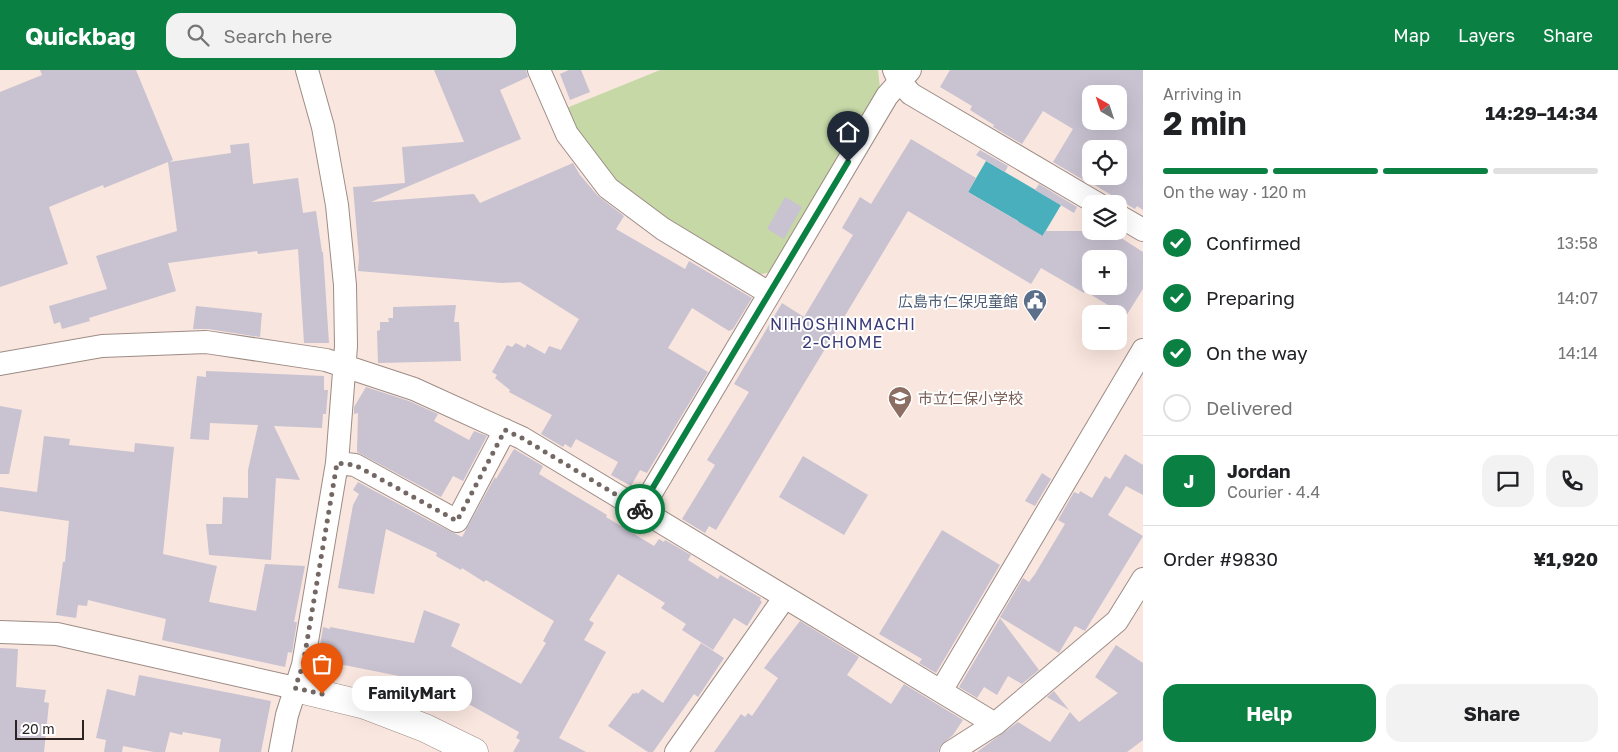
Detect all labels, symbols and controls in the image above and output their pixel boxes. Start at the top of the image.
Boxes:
search box [166,13,516,58]
text: Quickbag [25,21,136,50]
icon: search [184,21,212,49]
text: Search here [224,24,332,47]
text: Map [1393,24,1430,46]
text: Layers [1458,24,1515,46]
text: Share [1543,24,1593,46]
text: Arriving in [1163,84,1242,104]
north arrow [1082,85,1128,130]
map controls [1082,85,1127,350]
text: 14:29–14:34 [1485,101,1598,124]
text: 2 min [1163,104,1247,142]
pin [827,111,869,162]
icon: home [834,118,862,146]
button: locate [1082,140,1127,185]
text: On the way · 120 m [1163,182,1306,202]
button: layers [1082,195,1127,240]
icon: check [1163,229,1191,257]
text: Confirmed [1206,231,1301,254]
text: 13:58 [1557,233,1598,253]
button: + [1082,250,1127,295]
icon: check [1163,284,1191,312]
text: Preparing [1206,286,1295,309]
public building icon: 広島市仁保児童館 [1022,288,1048,322]
text: 14:07 [1557,288,1598,308]
place label: 広島市仁保児童館 [898,292,1018,310]
button: − [1082,305,1127,350]
district label: NIHOSHINMACHI 2-CHOME [770,314,916,352]
icon: check [1163,339,1191,367]
text: On the way [1206,341,1308,364]
text: 14:14 [1558,343,1598,363]
school or university icon: 市立仁保小学校 [887,385,913,419]
place label: 市立仁保小学校 [918,389,1023,407]
text: Delivered [1206,396,1293,419]
button: chat [1482,455,1534,507]
button: phone [1546,455,1598,507]
text: Jordan [1227,459,1291,482]
text: J [1184,469,1194,492]
text: Courier · 4.4 [1227,482,1320,502]
courier [615,484,665,534]
icon: bike [626,495,654,523]
text: Order #9830 [1163,547,1278,570]
text: ¥1,920 [1534,547,1598,570]
pin [301,643,343,694]
icon: bag [308,650,336,678]
callout: FamilyMart [352,676,472,712]
text: FamilyMart [368,683,456,703]
button: Help [1163,684,1376,742]
button: Share [1386,684,1598,742]
scale bar [15,717,84,740]
text: 20 m [22,720,55,737]

